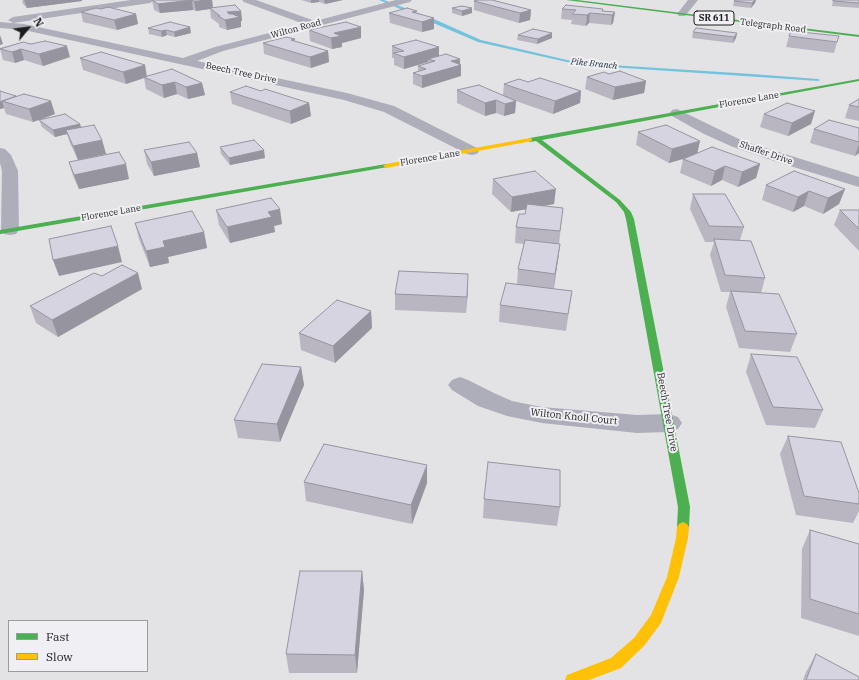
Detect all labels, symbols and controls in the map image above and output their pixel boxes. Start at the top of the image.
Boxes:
north arrow [8,8,48,48]
road number: SR 611 [694,11,734,25]
text: N [30,15,47,29]
street label: Wilton Road [270,17,322,41]
street label: Telegraph Road [739,17,807,35]
water label: Pike Branch [570,56,618,72]
street label: Beech Tree Drive [205,60,277,86]
street label: Florence Lane [718,89,780,111]
street label: Shaffer Drive [738,139,794,167]
street label: Florence Lane [399,147,461,169]
street label: Florence Lane [80,202,142,224]
street label: Beech Tree Drive [654,371,680,453]
street label: Wilton Knoll Court [530,406,618,428]
legend [8,620,148,672]
text: Fast [46,629,70,644]
text: Slow [46,649,73,664]

